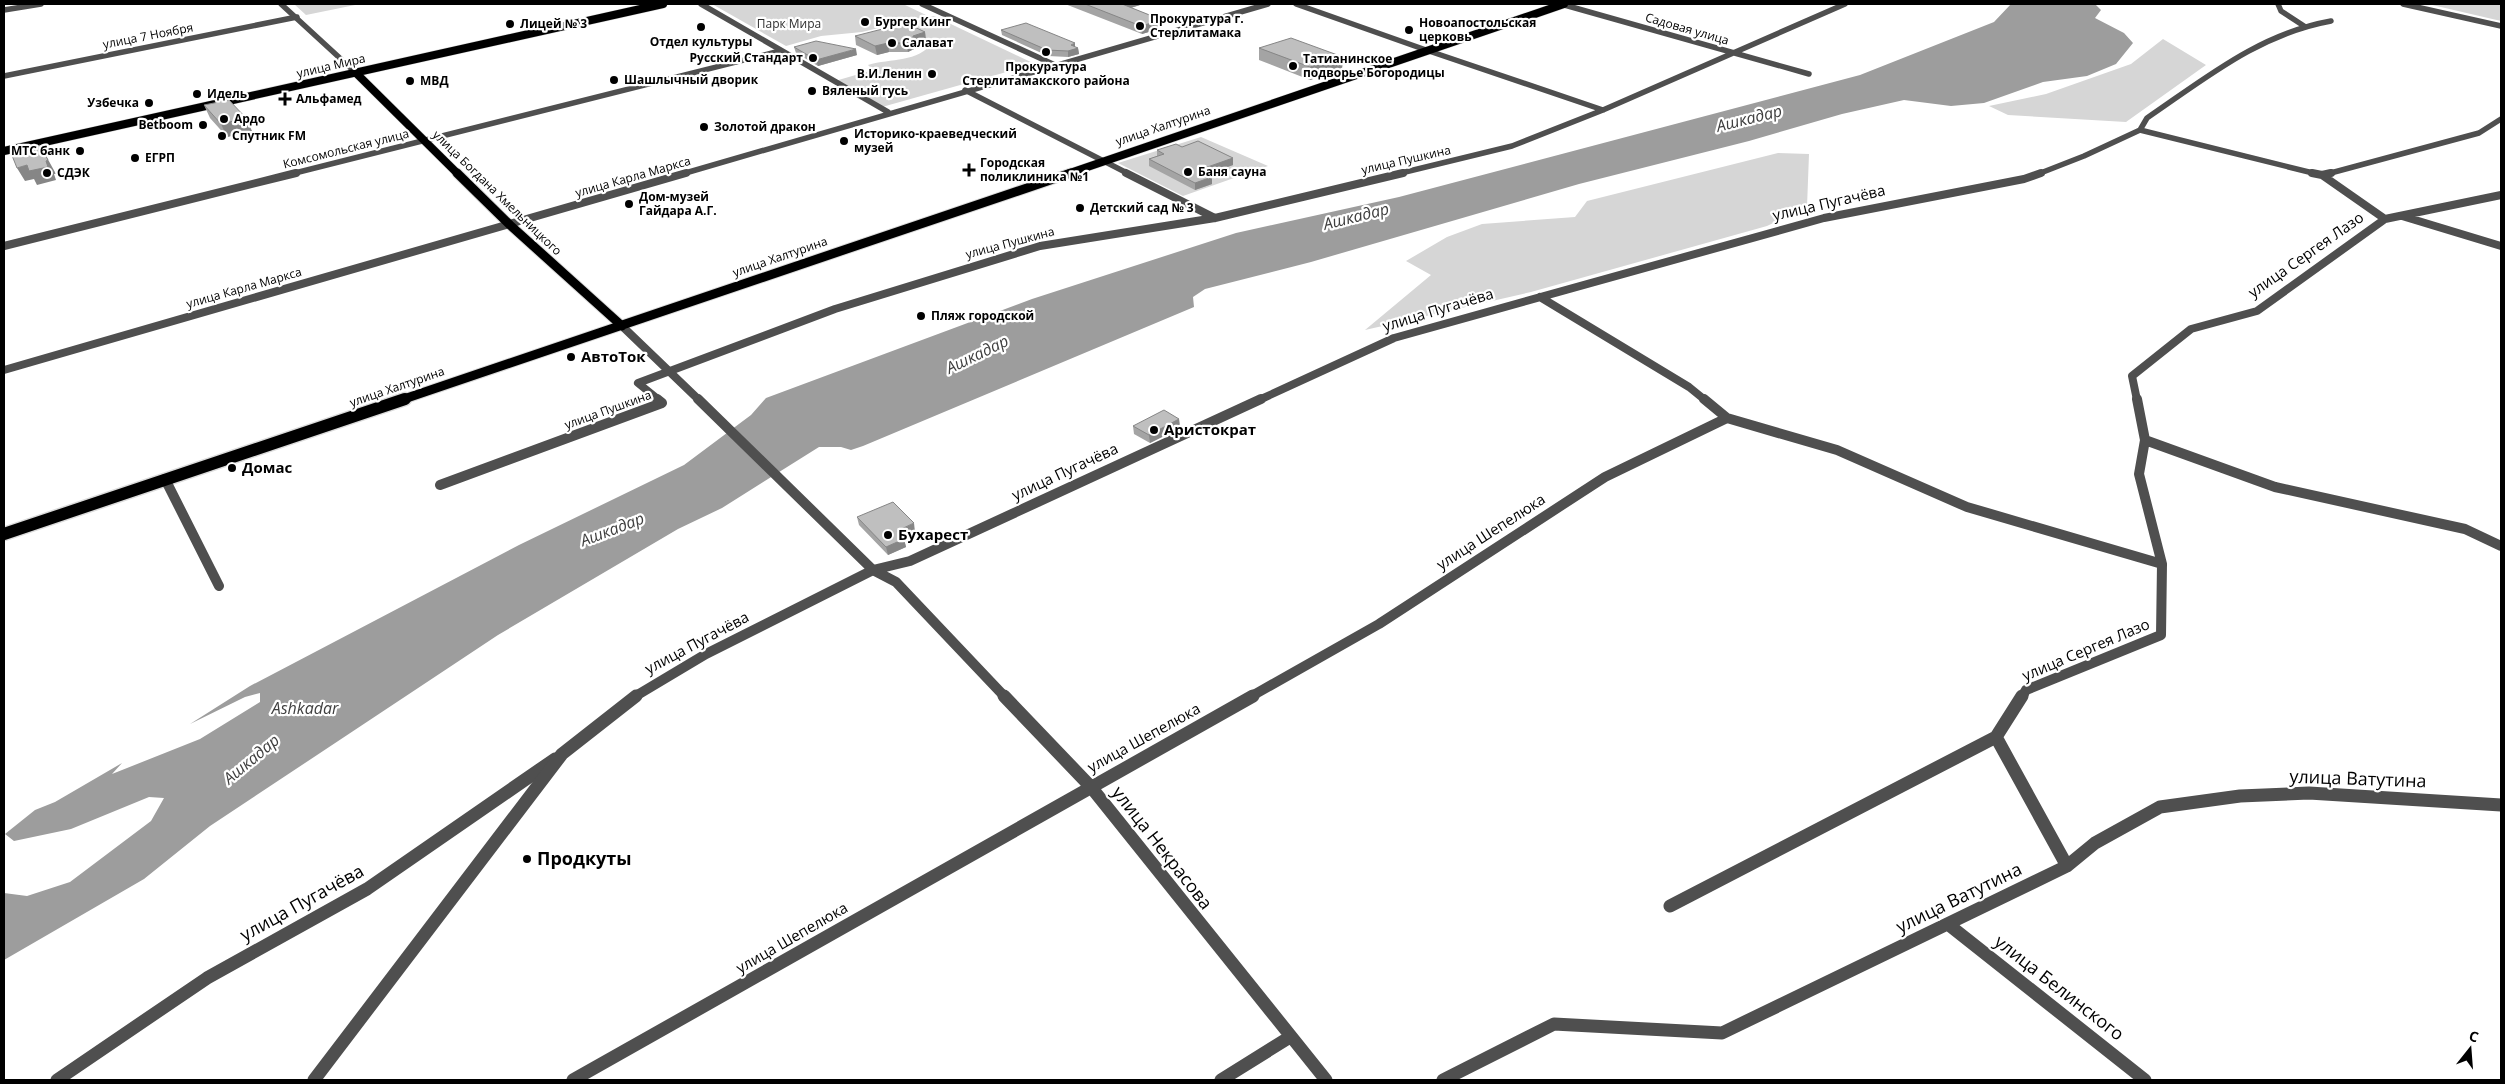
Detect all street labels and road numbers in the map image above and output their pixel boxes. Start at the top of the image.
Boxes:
street label: Садовая улица [1643,8,1731,49]
street label: улица 7 Ноября [101,18,194,53]
street label: улица Мира [295,49,367,82]
street label: улица Халтурина [1113,101,1212,150]
street label: Комсомольская улица [281,125,411,172]
street label: улица Богдана Хмельницкого [429,126,566,259]
street label: улица Пушкина [1359,141,1452,178]
street label: улица Карла Маркса [573,152,692,201]
street label: улица Пугачёва [1771,179,1887,225]
street label: улица Сергея Лазо [2244,207,2367,302]
street label: улица Пушкина [964,222,1056,263]
street label: улица Халтурина [730,232,829,281]
street label: улица Карла Маркса [184,263,303,312]
street label: улица Пугачёва [1380,283,1496,335]
street label: улица Халтурина [347,362,446,411]
street label: улица Пушкина [562,386,654,433]
street label: улица Пугачёва [1008,438,1121,504]
street label: улица Шепелюка [1432,488,1549,574]
street label: улица Пугачёва [641,606,752,678]
street label: улица Сергея Лазо [2019,613,2152,685]
street label: улица Шепелюка [1084,698,1203,776]
street label: улица Ватутина [2289,764,2427,792]
street label: улица Некрасова [1107,781,1218,914]
street label: улица Ватутина [1892,856,2025,938]
street label: улица Пугачёва [235,858,368,946]
street label: улица Шепелюка [732,897,851,977]
street label: улица Белинского [1990,929,2129,1045]

